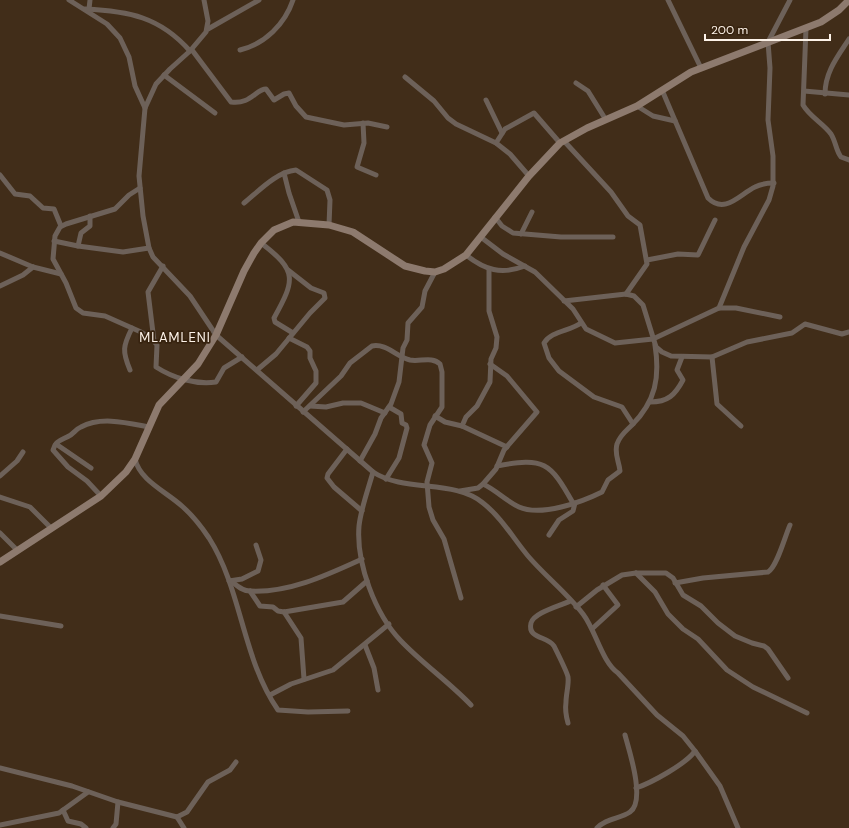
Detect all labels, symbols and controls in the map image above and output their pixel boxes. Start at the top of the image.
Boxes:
scale bar [705,16,830,42]
text: 200 m [711,22,748,38]
district label: MLAMLENI [139,329,211,346]

